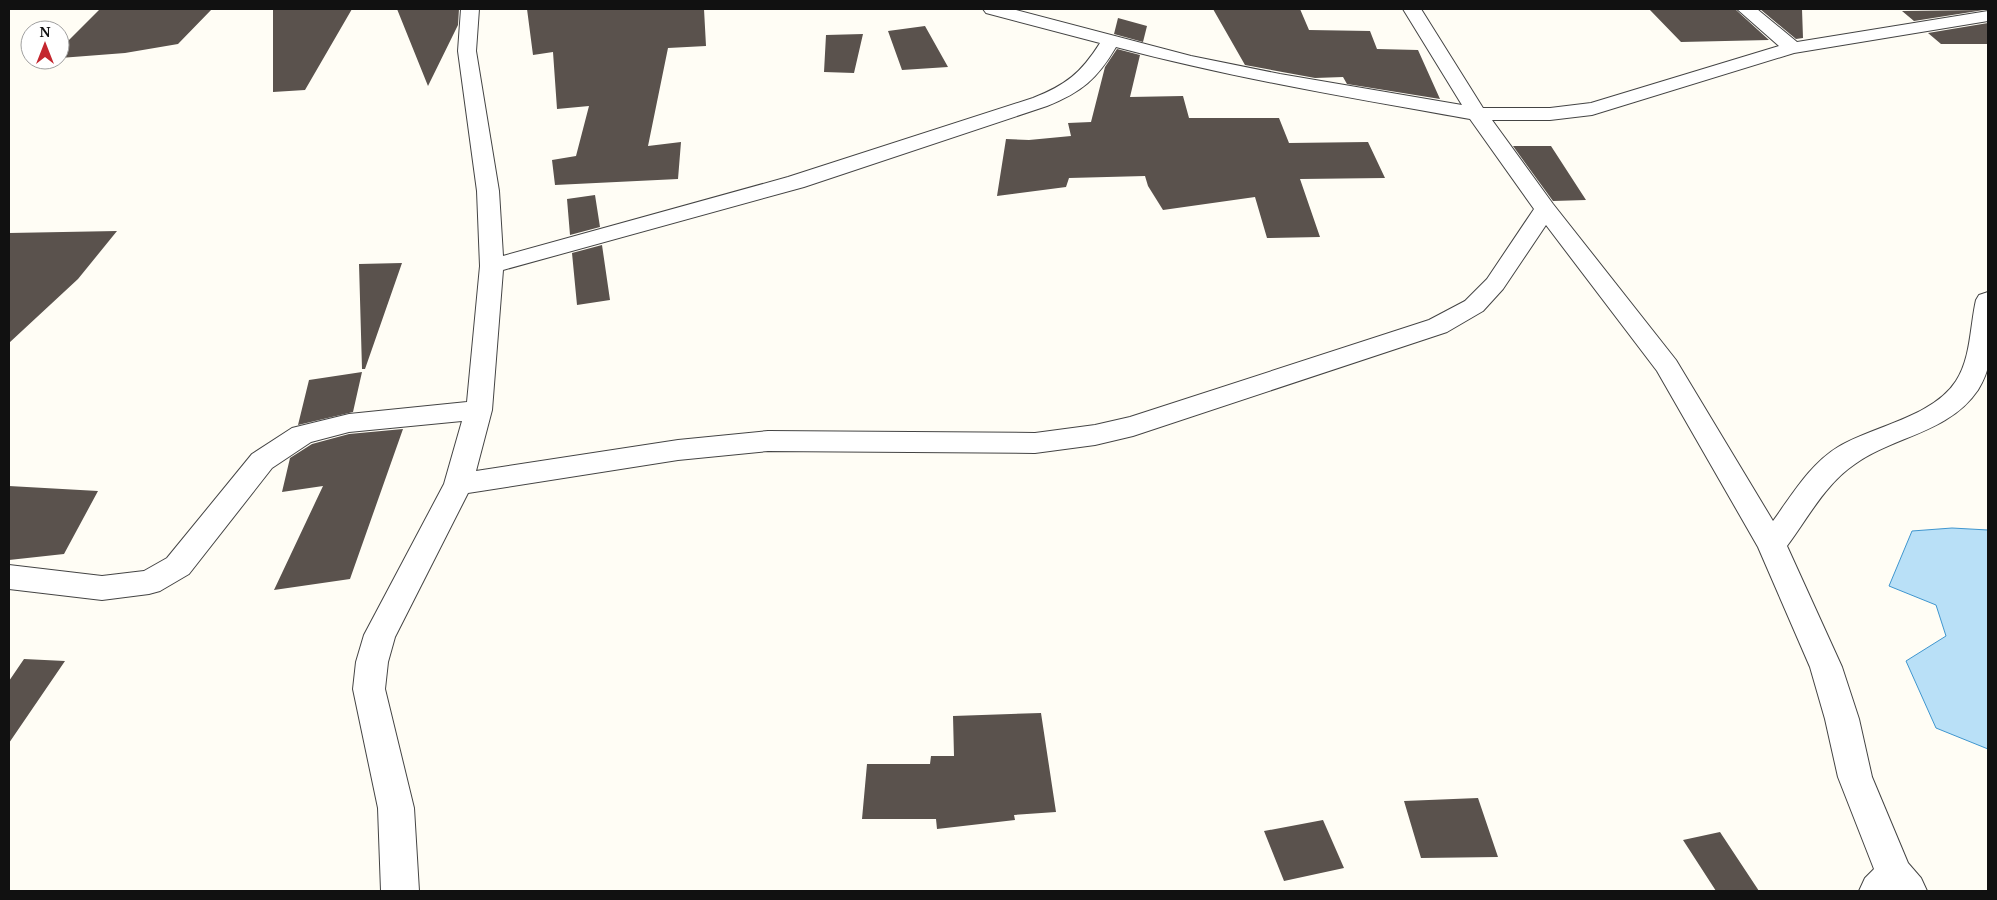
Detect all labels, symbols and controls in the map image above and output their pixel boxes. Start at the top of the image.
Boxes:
north arrow [20,20,70,70]
text: N [39,22,51,41]

